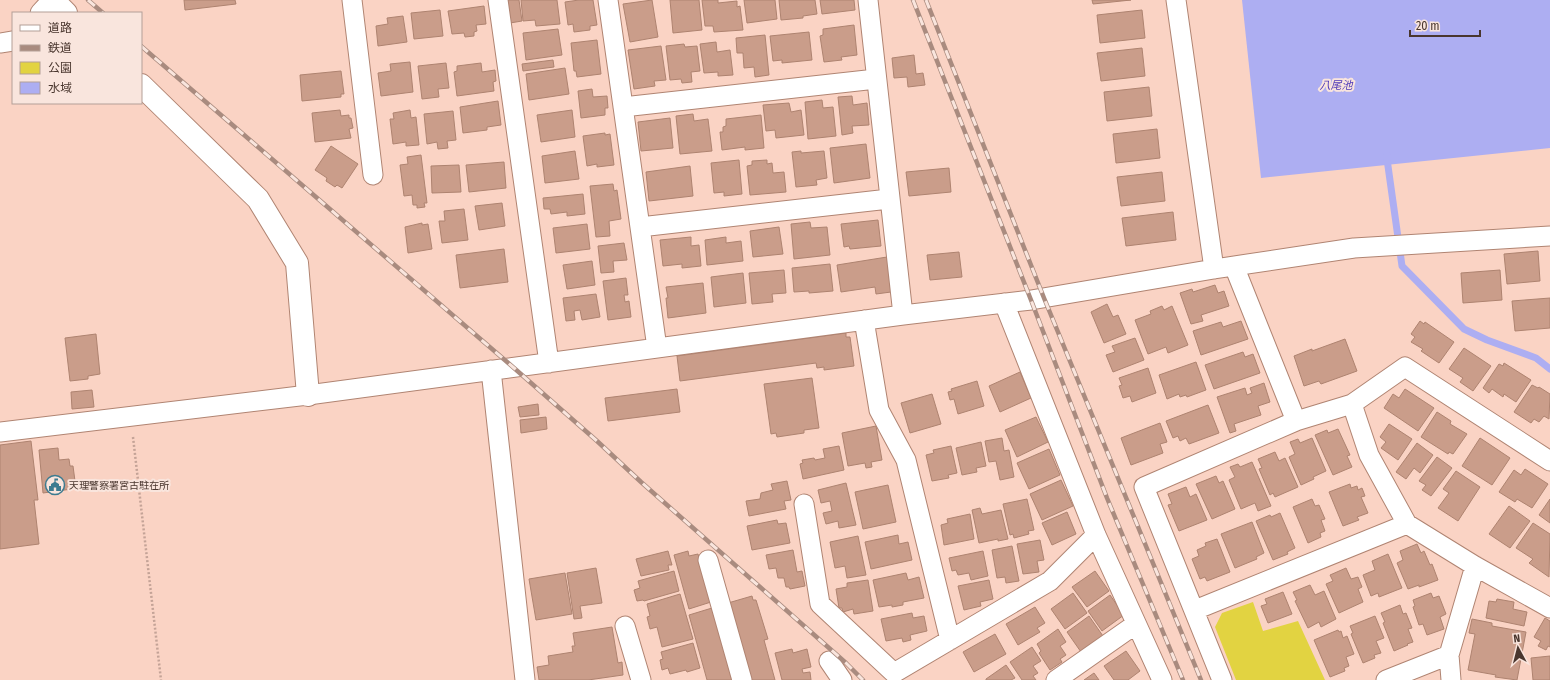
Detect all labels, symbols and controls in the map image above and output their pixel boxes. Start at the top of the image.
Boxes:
legend [12,12,142,104]
scale bar [1410,12,1480,38]
text: 20 m [1416,19,1440,33]
text: 道路 [48,21,72,35]
text: 鉄道 [48,41,72,55]
text: 公園 [48,61,72,75]
water label: 八尾池 [1320,79,1353,92]
text: 水域 [48,81,72,95]
public building icon: 天理警察署宮古駐在所 [44,474,66,496]
place label: 天理警察署宮古駐在所 [69,480,169,492]
north arrow [1498,628,1538,668]
text: N [1513,632,1521,645]

